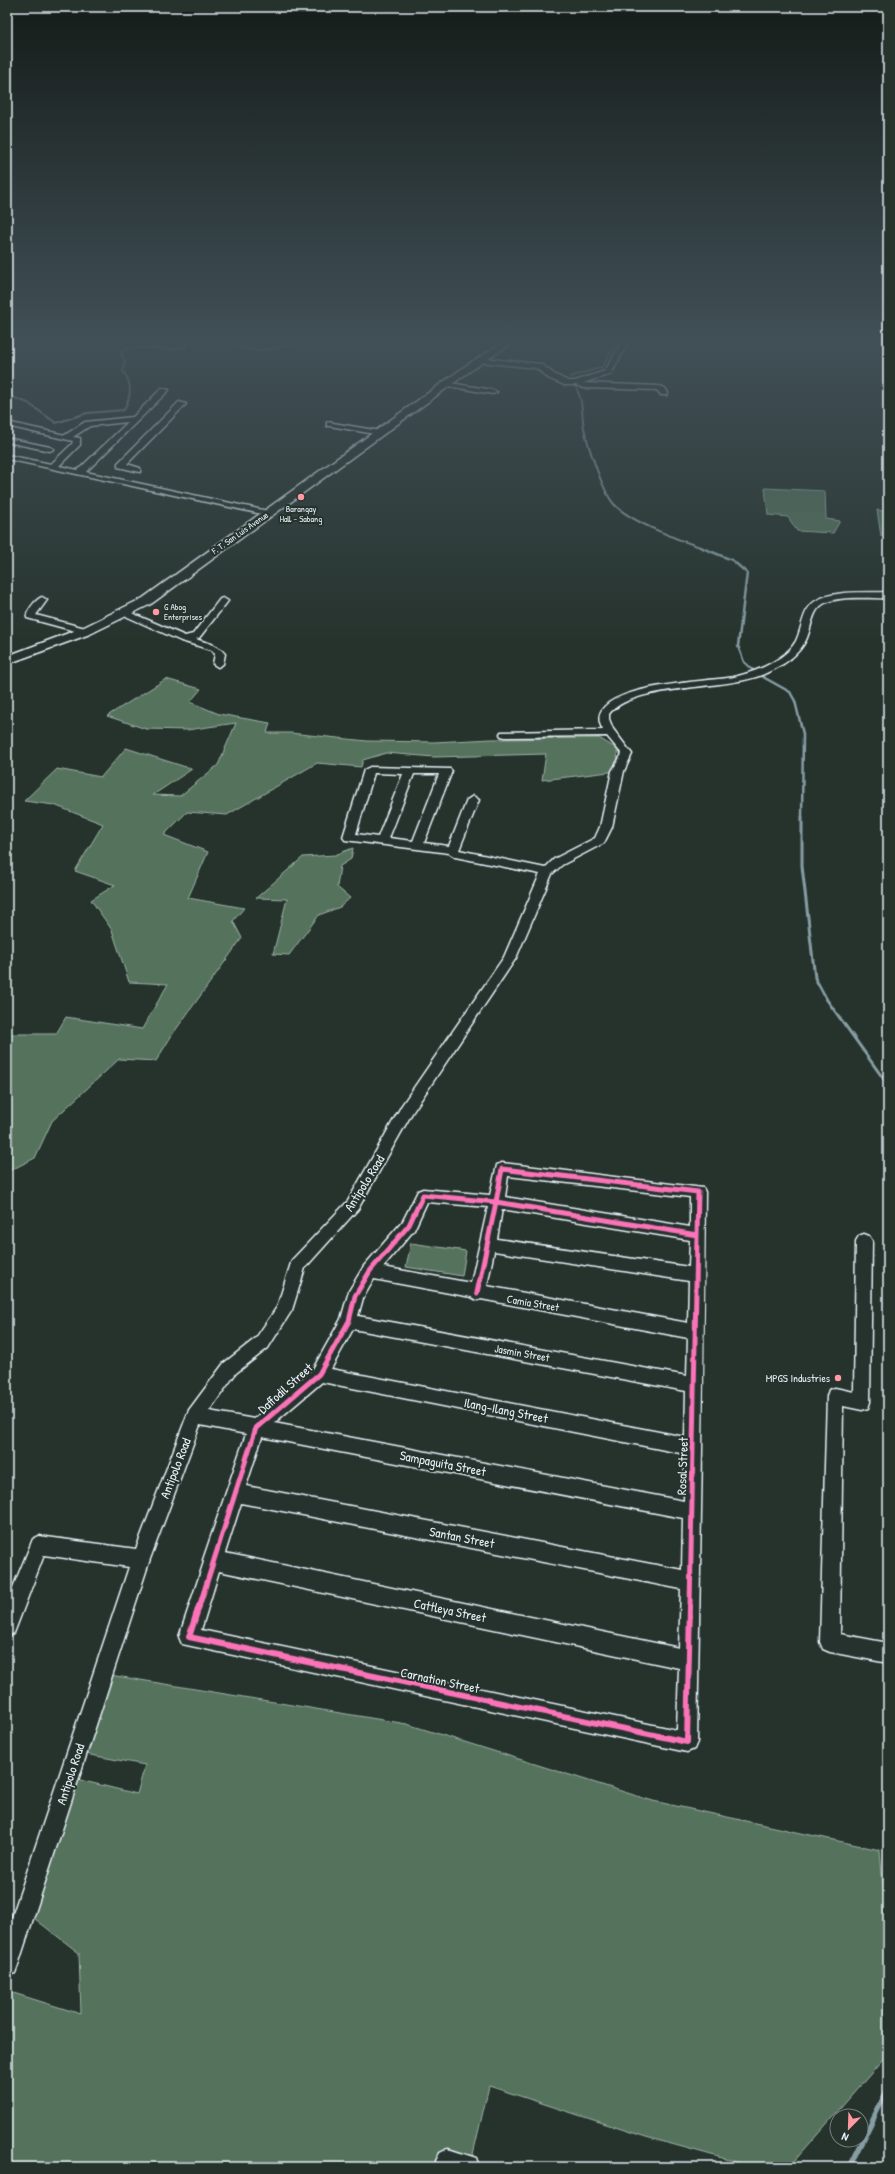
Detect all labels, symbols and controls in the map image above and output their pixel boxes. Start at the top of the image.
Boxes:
marker: Barangay Hall - Sabang [296,492,306,502]
place label: Barangay Hall - Sabang [280,503,322,525]
street label: F. T. San Luis Avenue [208,509,271,558]
place label: G Abog Enterprises [164,601,203,623]
marker: G Abog Enterprises [151,607,161,617]
street label: Antipolo Road [340,1151,388,1215]
street label: Camia Street [506,1292,560,1315]
street label: Jasmin Street [493,1341,551,1365]
street label: Daffodil Street [254,1358,317,1417]
place label: MPGS Industries [766,1371,830,1385]
marker: MPGS Industries [833,1373,843,1383]
street label: Ilang-Ilang Street [463,1393,550,1427]
street label: Antipolo Road [155,1435,195,1501]
street label: Rosal Street [672,1436,692,1495]
street label: Sampaguita Street [398,1446,488,1480]
street label: Santan Street [428,1522,496,1552]
street label: Cattleya Street [412,1594,488,1627]
street label: Carnation Street [399,1663,481,1697]
street label: Antipolo Road [52,1741,88,1807]
north arrow [829,2108,869,2148]
text: N [840,2130,851,2145]

